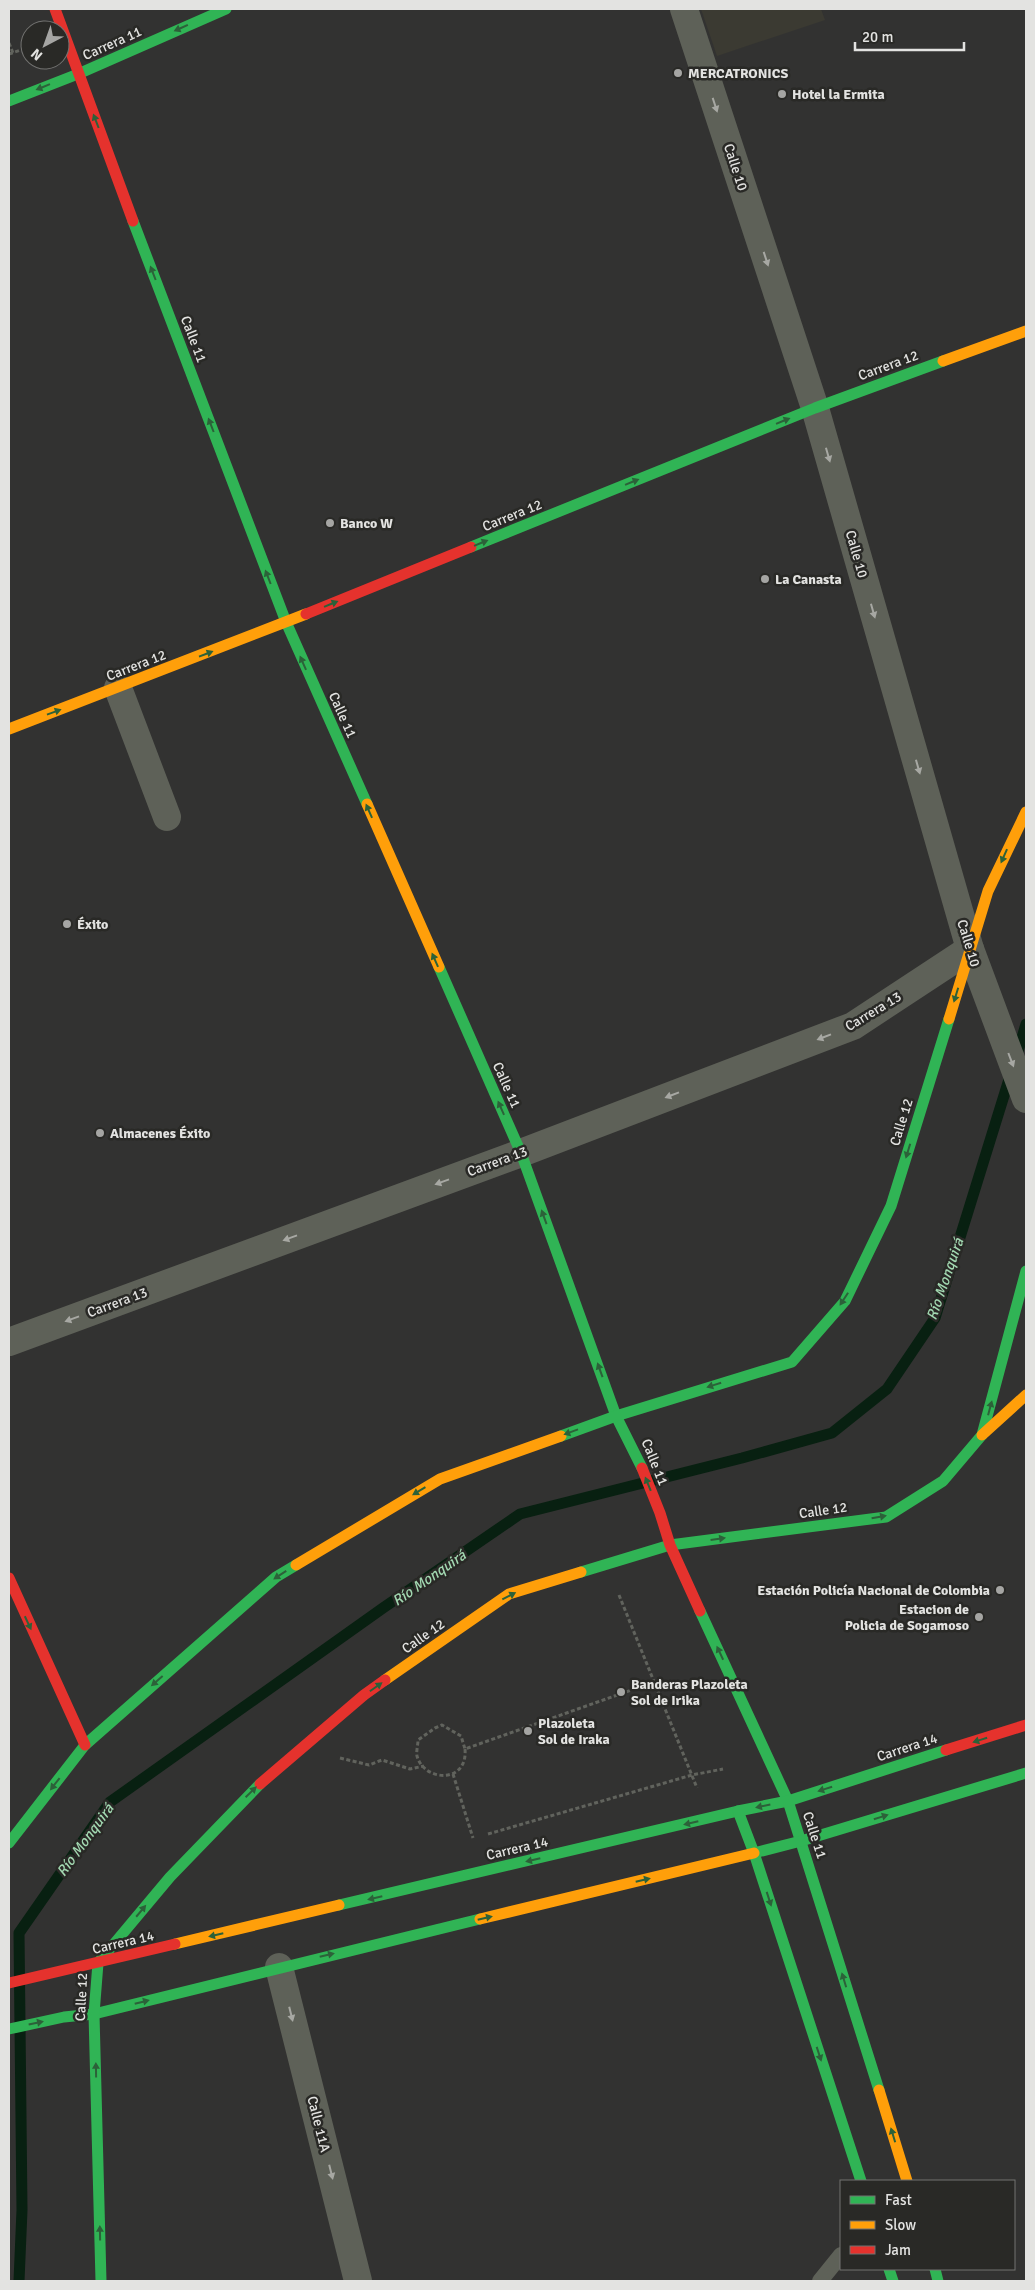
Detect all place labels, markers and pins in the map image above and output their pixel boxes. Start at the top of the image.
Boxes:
place label: MERCATRONICS [688,65,788,82]
marker: MERCATRONICS [672,67,684,79]
place label: Hotel la Ermita [792,86,885,103]
marker: Hotel la Ermita [776,88,788,100]
place label: Banco W [340,515,393,532]
marker: Banco W [324,517,336,529]
place label: La Canasta [775,571,842,588]
marker: La Canasta [759,573,771,585]
place label: Éxito [77,916,108,933]
marker: Éxito [61,918,73,930]
place label: Almacenes Éxito [110,1125,210,1142]
marker: Almacenes Éxito [94,1127,106,1139]
place label: Estación Policía Nacional de Colombia [757,1582,990,1599]
marker: Estación Policía Nacional de Colombia [994,1584,1006,1596]
place label: Estacion de Policia de Sogamoso [845,1601,969,1634]
marker: Estacion de Policia de Sogamoso [973,1611,985,1623]
place label: Banderas Plazoleta Sol de Irika [631,1676,748,1709]
marker: Banderas Plazoleta Sol de Irika [615,1686,627,1698]
place label: Plazoleta Sol de Iraka [538,1715,610,1748]
marker: Plazoleta Sol de Iraka [522,1725,534,1737]

